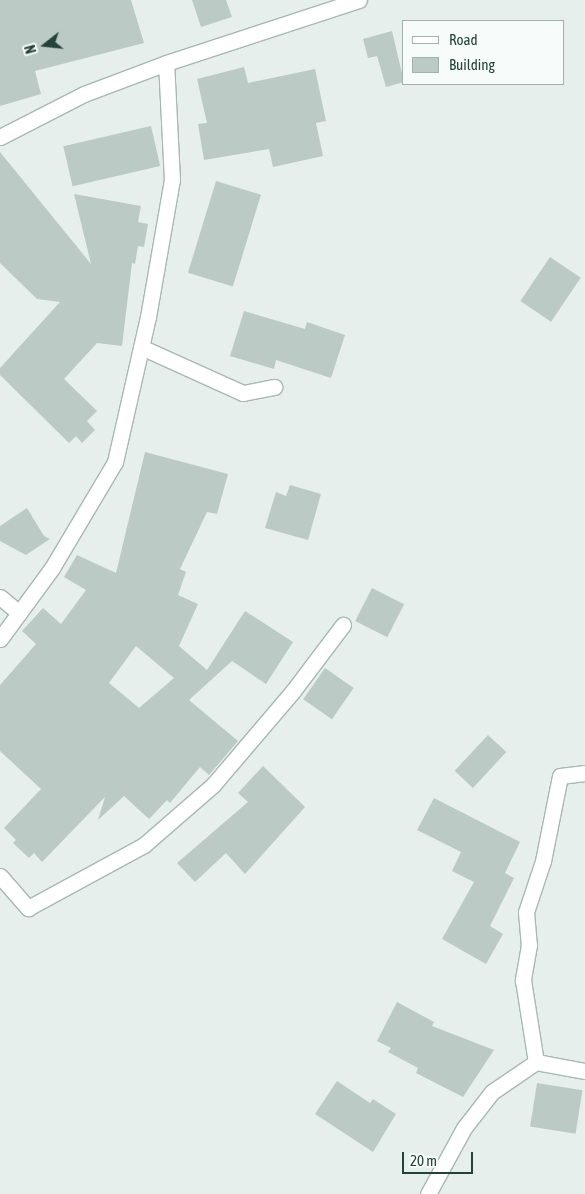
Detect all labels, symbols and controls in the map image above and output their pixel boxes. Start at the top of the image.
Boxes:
north arrow [20,20,70,70]
legend [402,20,565,85]
text: Road [449,31,478,48]
text: N [22,43,39,55]
text: Building [449,56,495,73]
scale bar [405,1142,476,1174]
text: 20 m [410,1152,437,1169]

